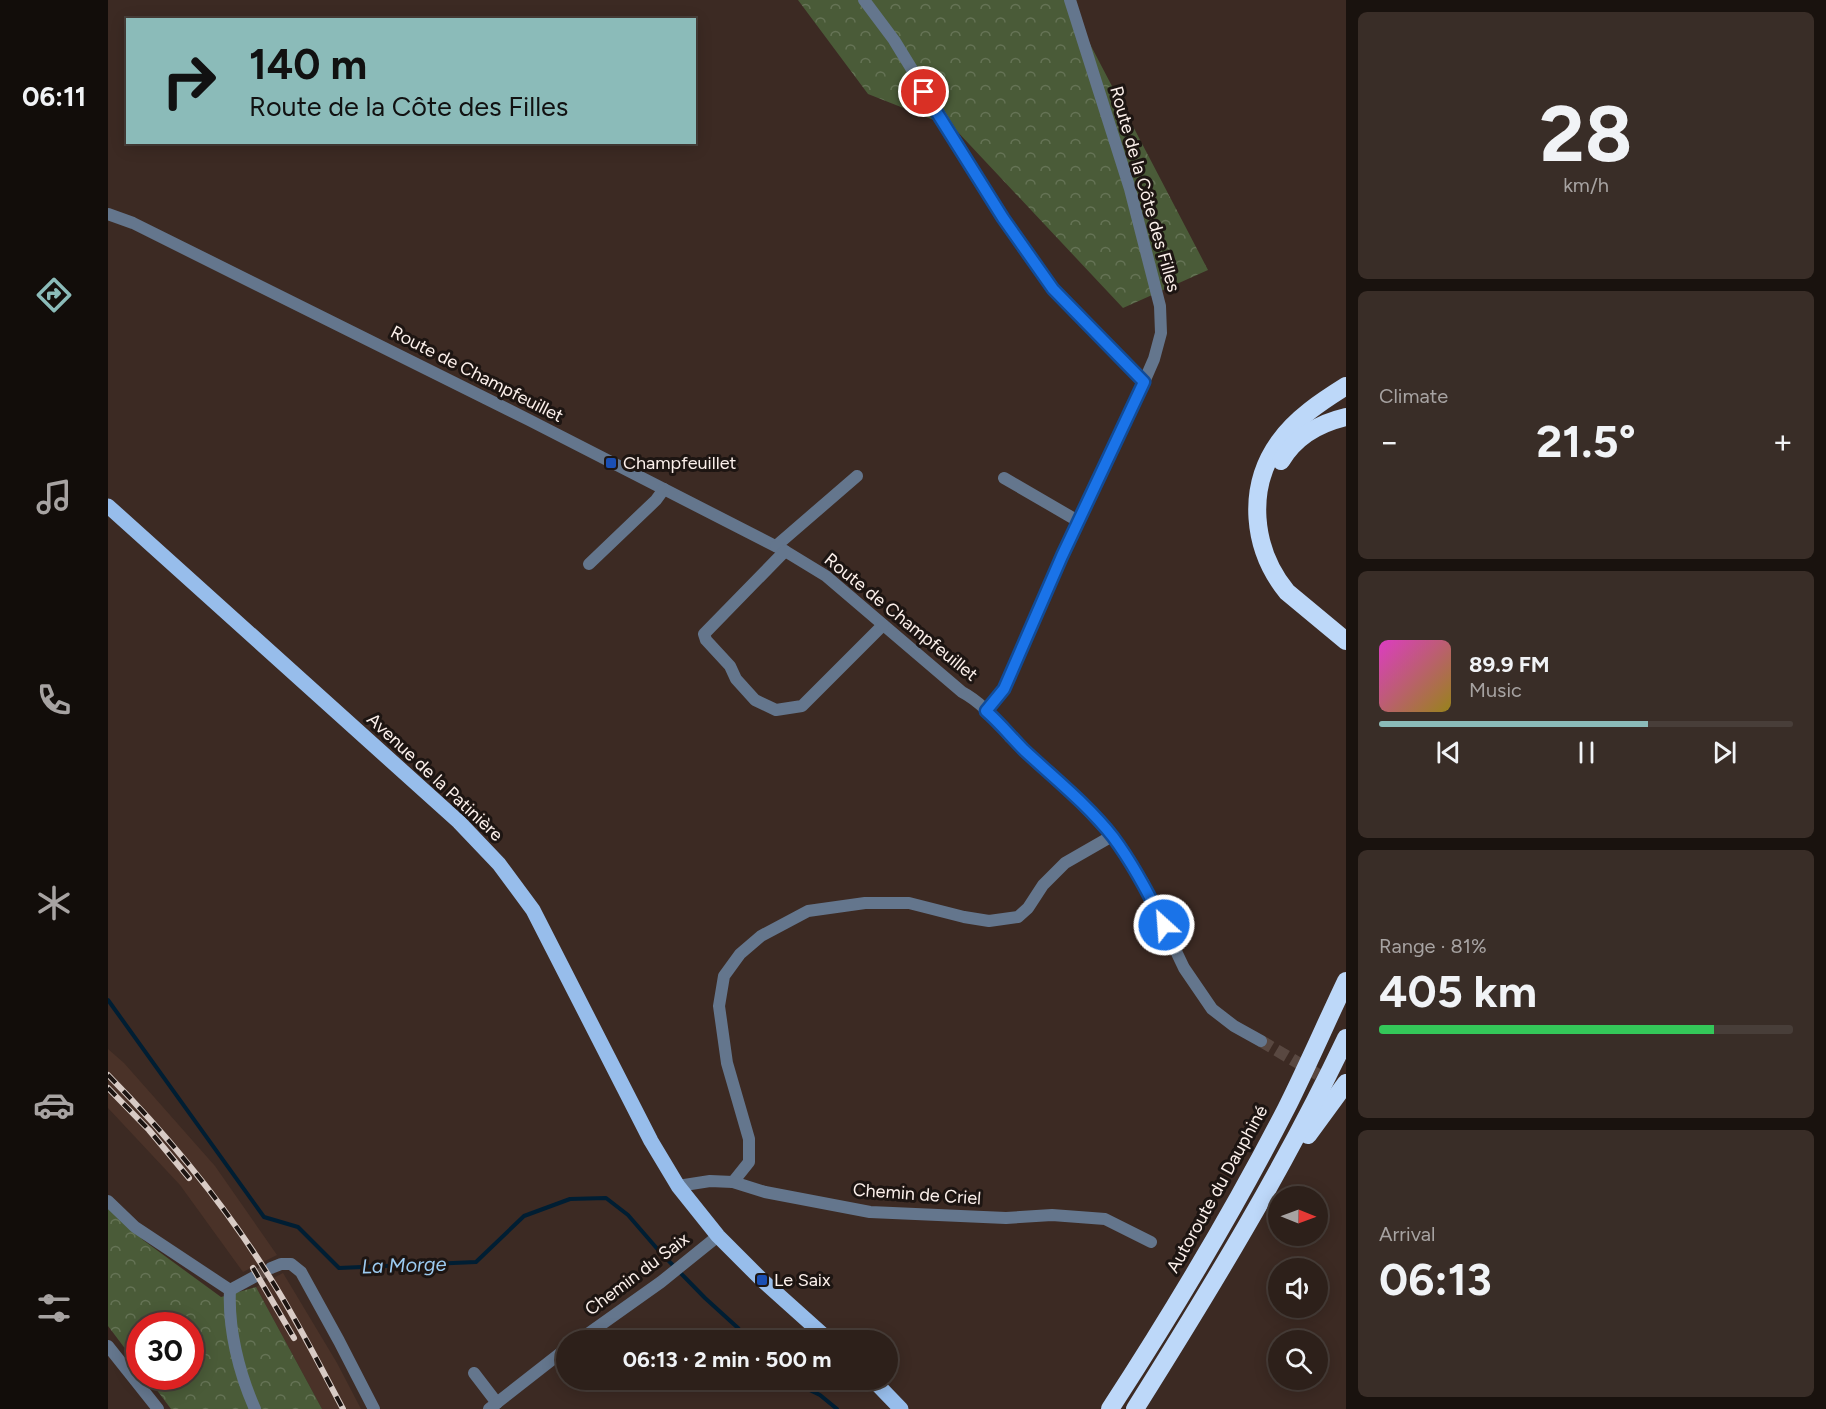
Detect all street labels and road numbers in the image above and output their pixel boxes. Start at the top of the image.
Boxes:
street label: Route de la Côte des Filles [1105,84,1185,294]
street label: Route de Champfeuillet [387,321,567,427]
street label: Route de Champfeuillet [820,548,982,686]
street label: Avenue de la Patinière [362,708,508,846]
street label: Autoroute du Dauphiné [1162,1101,1272,1277]
street label: Chemin de Criel [852,1179,982,1209]
street label: Chemin du Saix [581,1227,694,1320]

